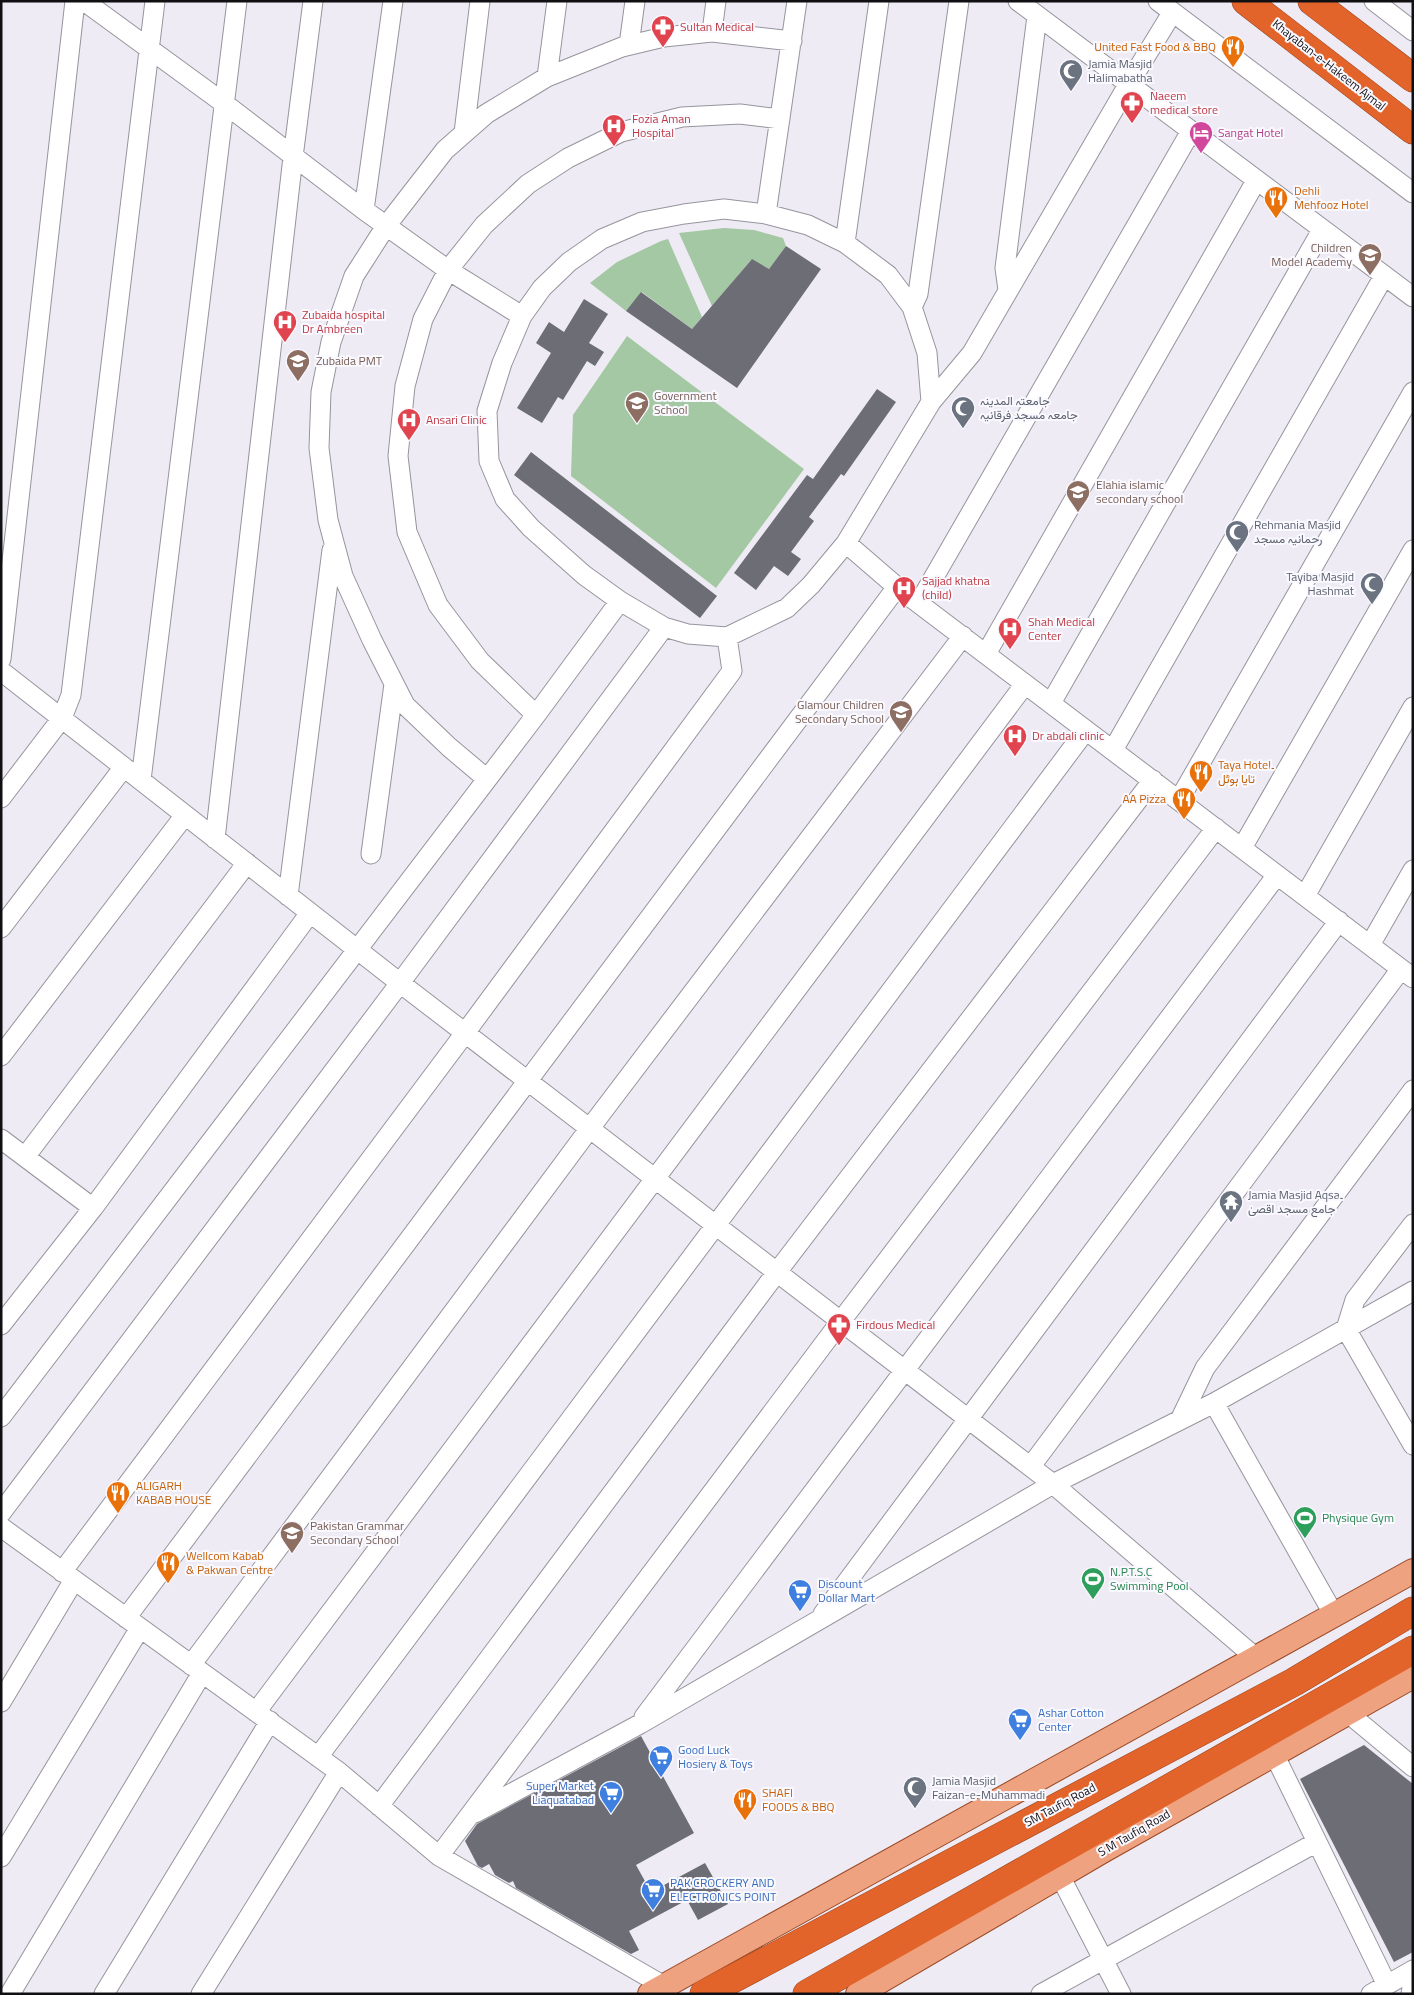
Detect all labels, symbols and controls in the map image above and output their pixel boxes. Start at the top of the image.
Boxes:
pharmacy icon: Sultan Medical [650,14,676,48]
street label: Khayaban-e-Hakeem Ajmal [1269,14,1390,115]
place label: Sultan Medical [680,17,754,36]
restaurant icon: United Fast Food & BBQ [1220,34,1246,68]
place label: United Fast Food & BBQ [1094,37,1216,56]
place label: Jamia Masjid Halimabatha [1088,54,1153,87]
mosque icon: Jamia Masjid Halimabatha [1058,58,1084,92]
place label: Naeem medical store [1150,86,1218,119]
pharmacy icon: Naeem medical store [1119,90,1145,124]
place label: Fozia Aman Hospital [632,109,691,142]
hospital icon: Fozia Aman Hospital [601,113,627,147]
hotel icon: Sangat Hotel [1188,120,1214,154]
place label: Sangat Hotel [1218,123,1283,142]
place label: Dehli Mehfooz Hotel [1294,181,1369,214]
restaurant icon: Dehli Mehfooz Hotel [1263,185,1289,219]
place label: Children Model Academy [1271,238,1352,271]
school or university icon: Children Model Academy [1357,242,1383,276]
place label: Zubaida hospital Dr Ambreen [302,305,385,338]
hospital icon: Zubaida hospital Dr Ambreen [272,309,298,343]
school or university icon: Zubaida PMT [285,348,311,382]
place label: Zubaida PMT [316,351,383,370]
place label: Government School [654,386,717,419]
school or university icon: Government School [624,390,650,424]
place label: جامعتہ المدینہ جامعہ مسجد فرقانیہ [980,391,1078,424]
mosque icon: جامعتہ المدینہ جامعہ مسجد فرقانیہ [950,395,976,429]
hospital icon: Ansari Clinic [396,407,422,441]
place label: Ansari Clinic [426,410,487,429]
place label: Elahia islamic secondary school [1096,475,1183,508]
school or university icon: Elahia islamic secondary school [1065,479,1091,513]
place label: Rehmania Masjid رحمانیہ مسجد [1254,515,1341,548]
mosque icon: Rehmania Masjid رحمانیہ مسجد [1224,519,1250,553]
place label: Tayiba Masjid Hashmat [1286,567,1355,600]
place label: Sajjad khatna (child) [922,571,990,604]
mosque icon: Tayiba Masjid Hashmat [1359,571,1385,605]
hospital icon: Sajjad khatna (child) [891,575,917,609]
place label: Shah Medical Center [1028,612,1095,645]
hospital icon: Shah Medical Center [997,616,1023,650]
place label: Glamour Children Secondary School [795,695,884,728]
school or university icon: Glamour Children Secondary School [888,699,914,733]
hospital icon: Dr abdali clinic [1002,723,1028,757]
place label: Dr abdali clinic [1032,726,1104,745]
place label: Taya Hotel۔ تایا ہوٹل [1218,755,1275,788]
restaurant icon: Taya Hotel۔ تایا ہوٹل [1188,759,1214,793]
restaurant icon: AA Pizza [1171,786,1197,820]
place label: AA Pizza [1122,789,1166,808]
place label: Jamia Masjid Aqsa۔ جامع مسجد اقصیٰ [1248,1185,1343,1218]
temple icon: Jamia Masjid Aqsa۔ جامع مسجد اقصیٰ [1218,1189,1244,1223]
pharmacy icon: Firdous Medical [826,1312,852,1346]
place label: Firdous Medical [856,1315,935,1334]
place label: ALIGARH KABAB HOUSE [136,1476,212,1509]
restaurant icon: ALIGARH KABAB HOUSE [105,1480,131,1514]
sports icon: Physique Gym [1292,1505,1318,1539]
place label: Physique Gym [1322,1508,1394,1527]
place label: Pakistan Grammar Secondary School [310,1516,404,1549]
school or university icon: Pakistan Grammar Secondary School [279,1520,305,1554]
place label: Wellcom Kabab & Pakwan Centre [186,1546,273,1579]
restaurant icon: Wellcom Kabab & Pakwan Centre [155,1550,181,1584]
place label: N.P.T.S.C Swimming Pool [1110,1562,1189,1595]
sports icon: N.P.T.S.C Swimming Pool [1080,1566,1106,1600]
place label: Discount Dollar Mart [818,1574,876,1607]
supermarket icon: Discount Dollar Mart [787,1578,813,1612]
place label: Ashar Cotton Center [1038,1703,1104,1736]
supermarket icon: Ashar Cotton Center [1007,1707,1033,1741]
place label: Good Luck Hosiery & Toys [678,1740,753,1773]
supermarket icon: Good Luck Hosiery & Toys [648,1744,674,1778]
place label: Jamia Masjid Faizan-e-Muhammadi [932,1771,1045,1804]
mosque icon: Jamia Masjid Faizan-e-Muhammadi [902,1775,928,1809]
place label: Super Market Liaquatabad [526,1776,595,1809]
street label: SM Taufiq Road [1021,1778,1099,1831]
supermarket icon: Super Market Liaquatabad [598,1780,624,1814]
place label: SHAFI FOODS & BBQ [762,1783,835,1816]
restaurant icon: SHAFI FOODS & BBQ [732,1787,758,1821]
street label: S M Taufiq Road [1094,1804,1174,1861]
place label: PAK CROCKERY AND ELECTRONICS POINT [670,1873,777,1906]
supermarket icon: PAK CROCKERY AND ELECTRONICS POINT [640,1877,666,1911]

